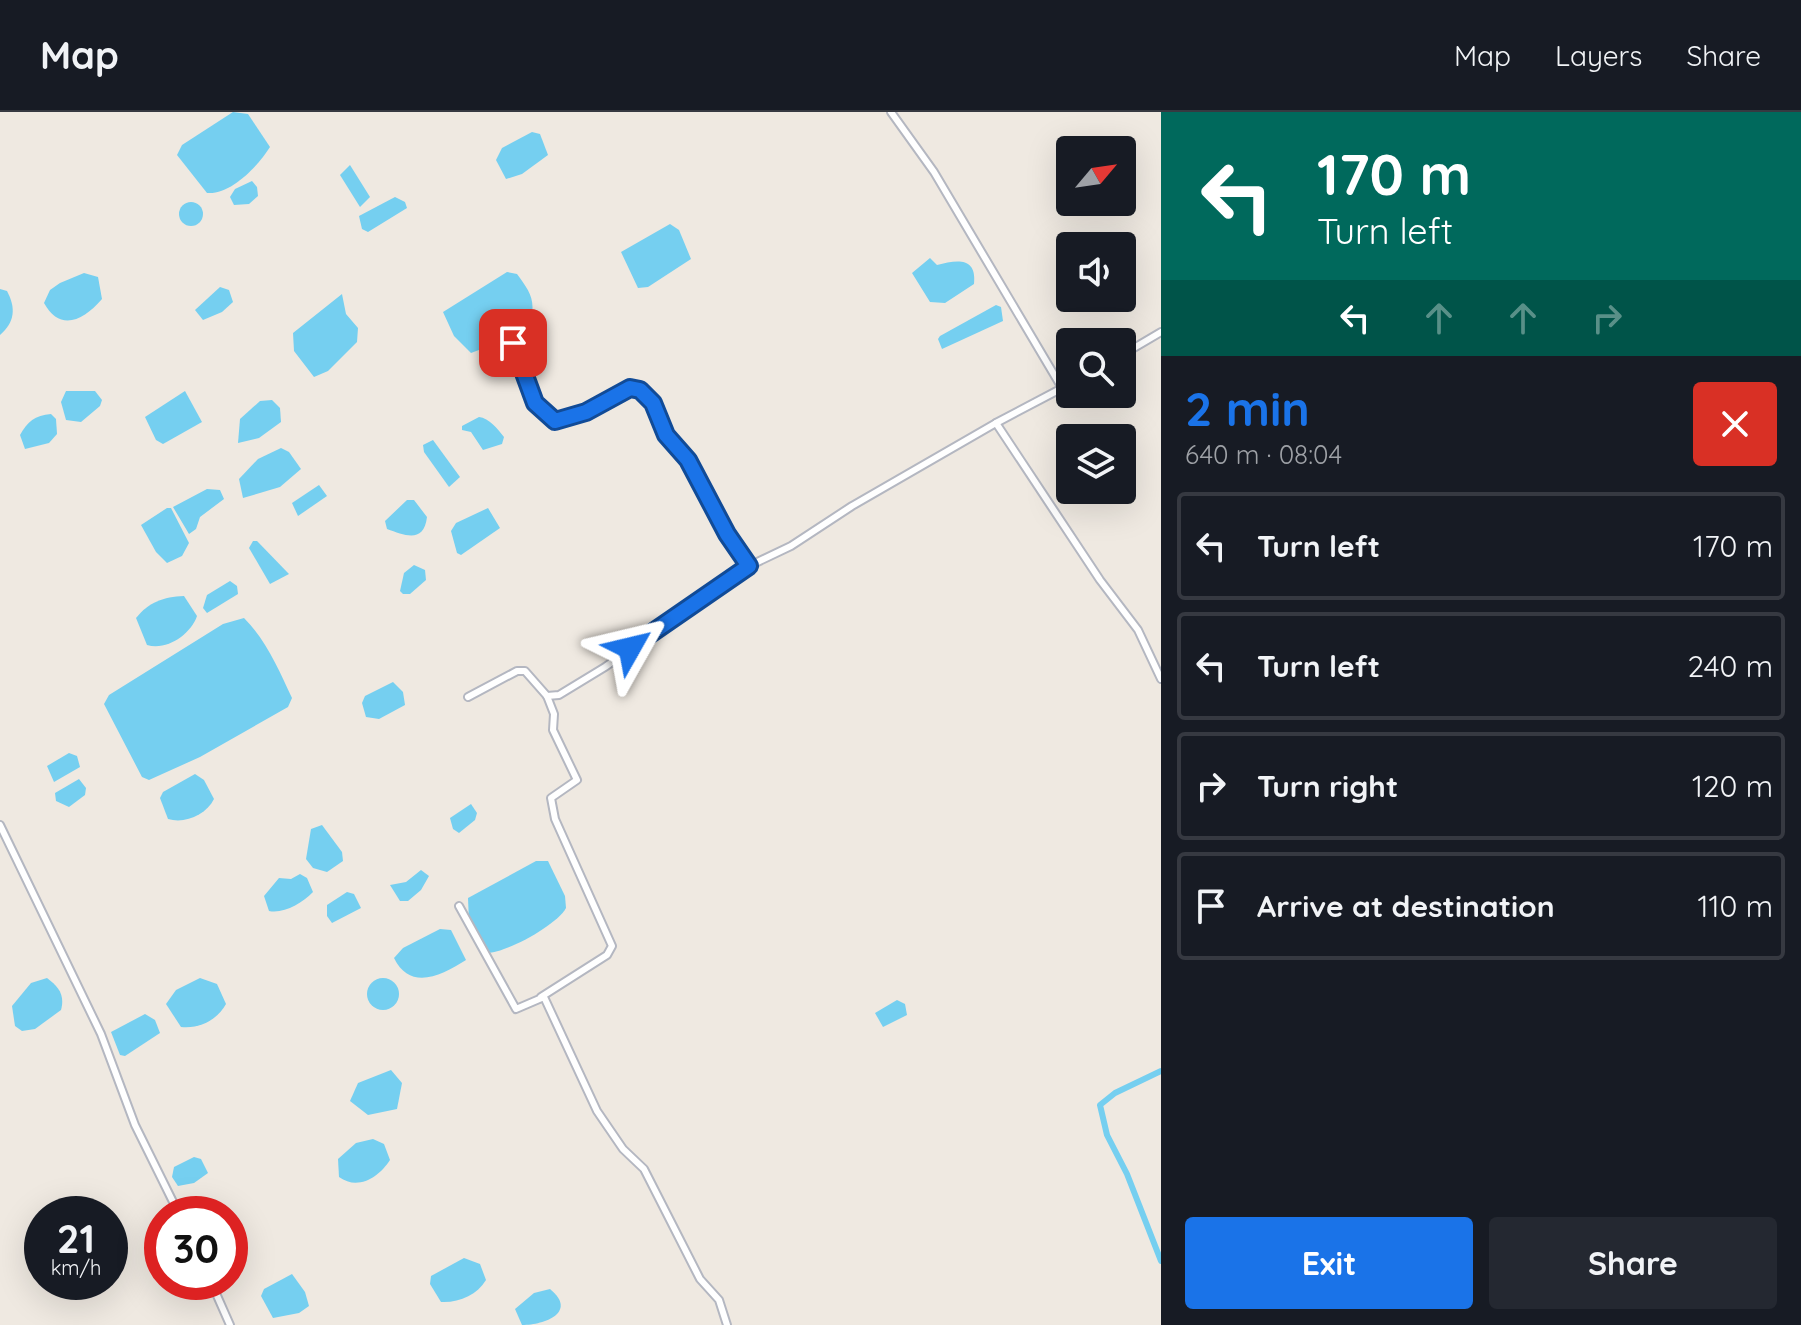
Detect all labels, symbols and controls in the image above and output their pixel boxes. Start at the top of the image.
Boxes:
text: Map [40,31,119,79]
text: Map [1454,38,1511,73]
text: Layers [1555,38,1642,73]
text: Share [1686,38,1761,73]
north arrow [1056,136,1136,216]
map controls [1056,136,1136,504]
text: 170 m [1317,139,1471,209]
icon: left [1185,144,1289,248]
text: Turn left [1317,208,1453,253]
button: sound [1056,232,1136,312]
icon: left [1333,296,1377,340]
icon: ahead [1417,296,1461,340]
icon: ahead [1501,296,1545,340]
icon: right [1585,296,1629,340]
pin [479,309,547,377]
icon: arrive [491,321,535,365]
button: search [1056,328,1136,408]
text: 2 min [1185,378,1310,438]
button: close [1693,382,1777,466]
button: layers [1056,424,1136,504]
text: 640 m · 08:04 [1185,438,1342,471]
icon: left [1189,524,1233,568]
text: Turn left [1257,527,1380,565]
text: 170 m [1693,527,1773,565]
position arrow [588,606,672,690]
icon: left [1189,644,1233,688]
text: Turn left [1257,647,1380,685]
text: 240 m [1688,647,1773,685]
icon: right [1189,764,1233,808]
text: Turn right [1257,767,1398,805]
text: 120 m [1692,767,1773,805]
icon: arrive [1189,884,1233,928]
text: Arrive at destination [1257,887,1555,925]
text: 110 m [1697,887,1773,925]
speed limit sign: 30 [144,1196,248,1300]
text: 21 [57,1213,95,1263]
button: Exit [1185,1217,1473,1309]
button: Share [1489,1217,1777,1309]
text: km/h [51,1255,101,1280]

